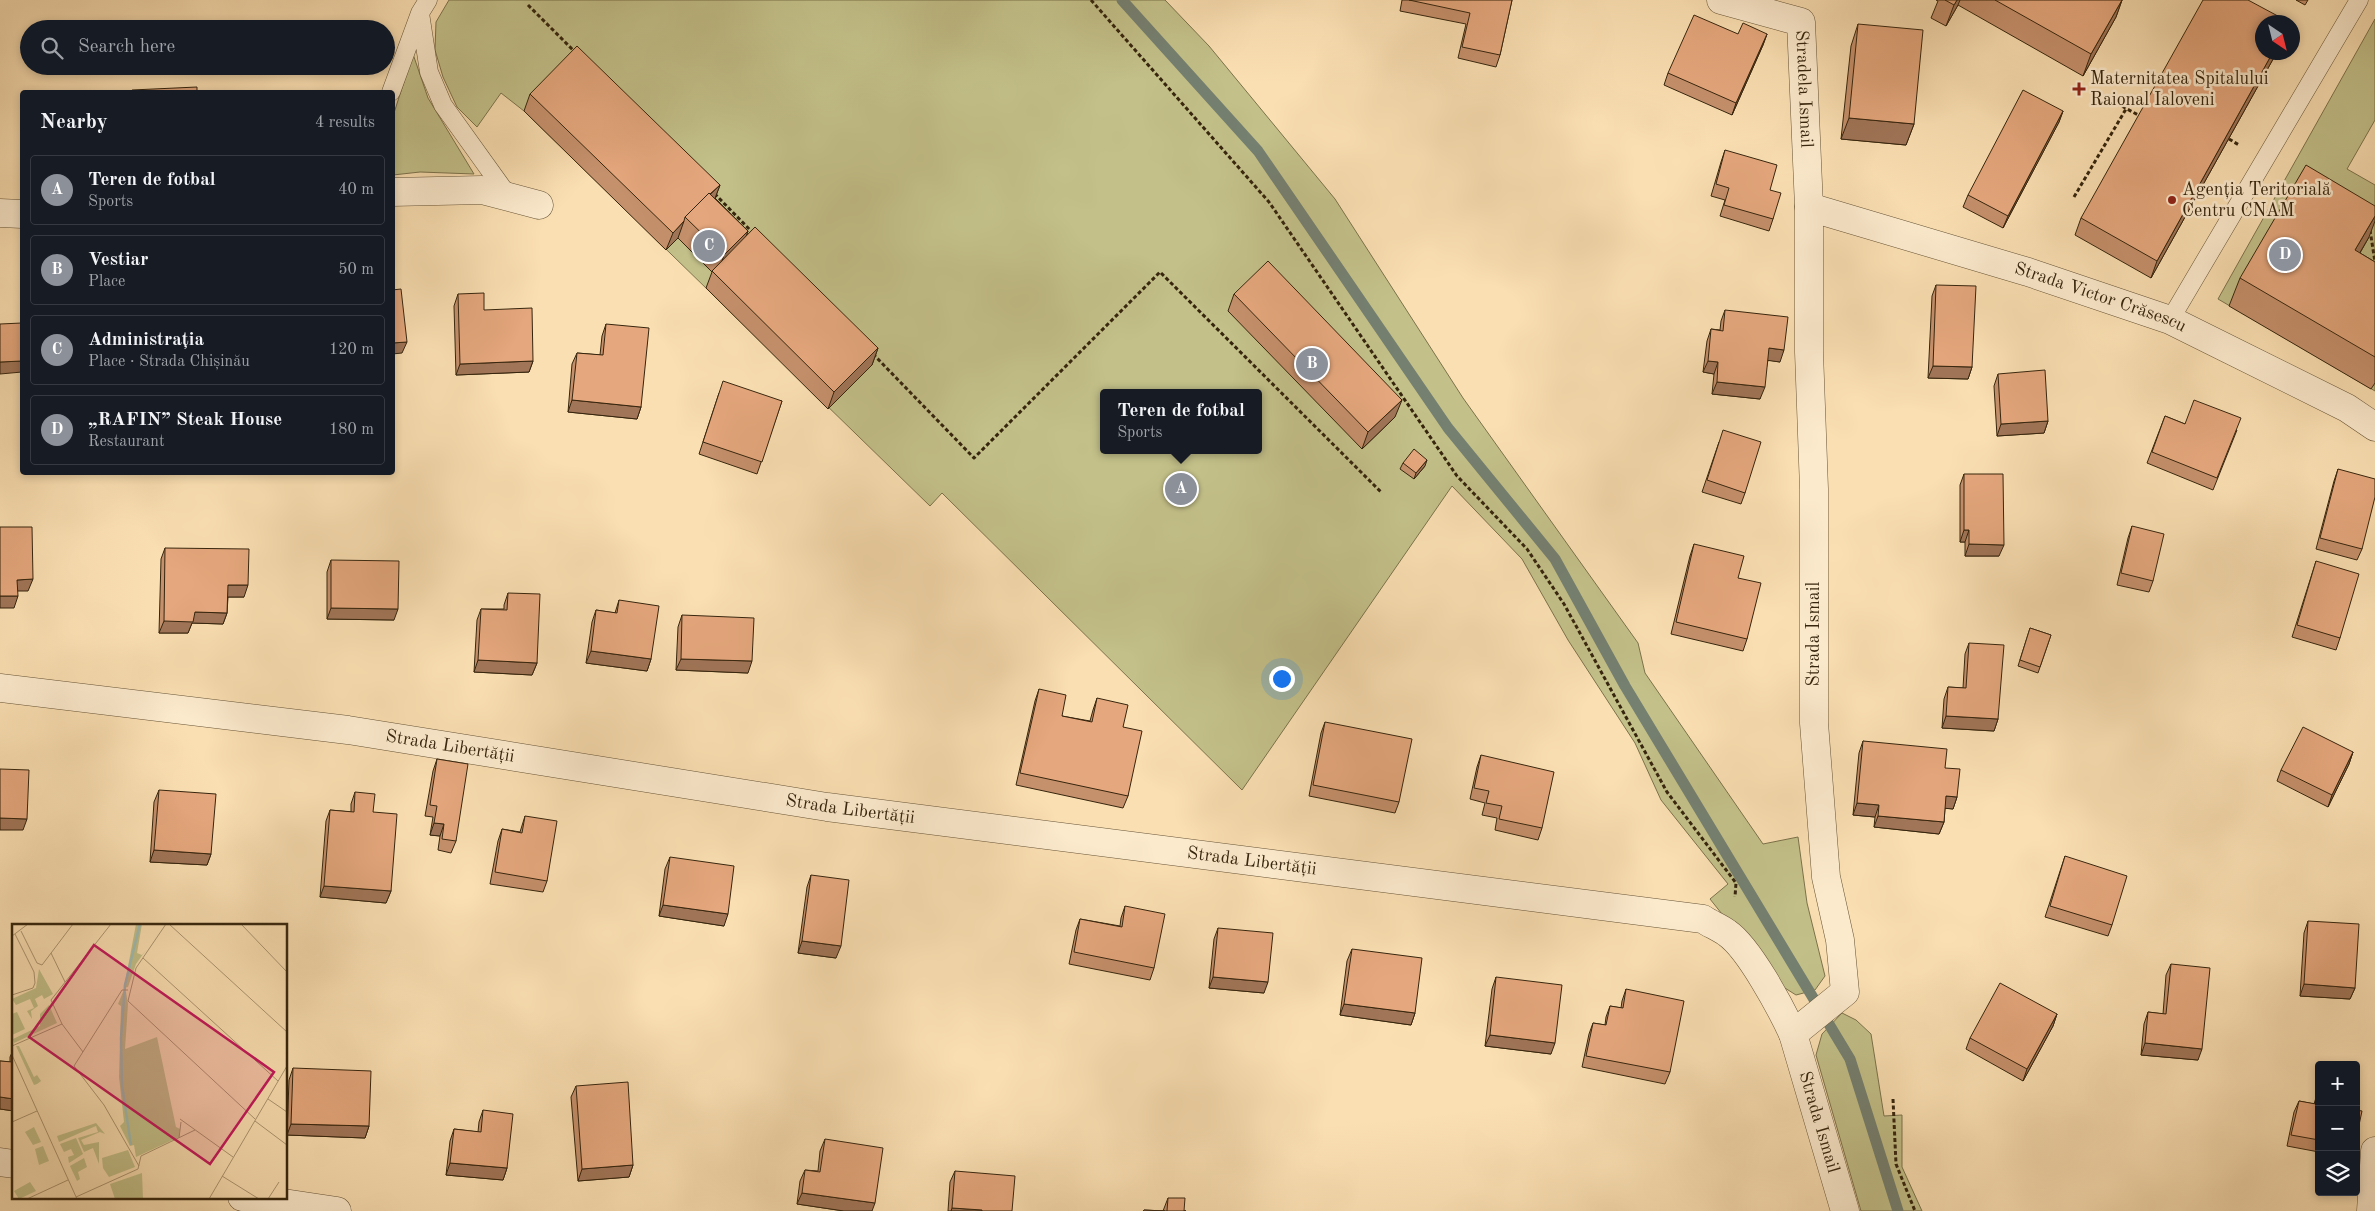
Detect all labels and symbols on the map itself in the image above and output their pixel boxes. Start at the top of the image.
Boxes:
north arrow [2255,15,2300,60]
street label: Stradela Ismail [1792,30,1815,149]
place label: Maternitatea Spitalului Raional Ialoveni [2090,70,2269,109]
marker: Maternitatea Spitalului Raional Ialoveni [2072,82,2086,96]
place label: Agenția Teritorială Centru CNAM [2182,181,2331,220]
marker: Agenția Teritorială Centru CNAM [2166,194,2178,206]
pin: C [693,227,725,265]
pin: D [2269,236,2301,274]
street label: Strada Victor Crăsescu [2012,259,2189,336]
pin: B [1296,345,1328,383]
pin: A [1165,470,1197,508]
street label: Strada Ismail [1805,581,1823,686]
your location [1269,666,1295,692]
street label: Strada Libertății [384,727,516,766]
street label: Strada Libertății [784,791,916,827]
street label: Strada Libertății [1186,844,1318,879]
inset map [12,924,288,1198]
street label: Strada Ismail [1795,1069,1842,1175]

